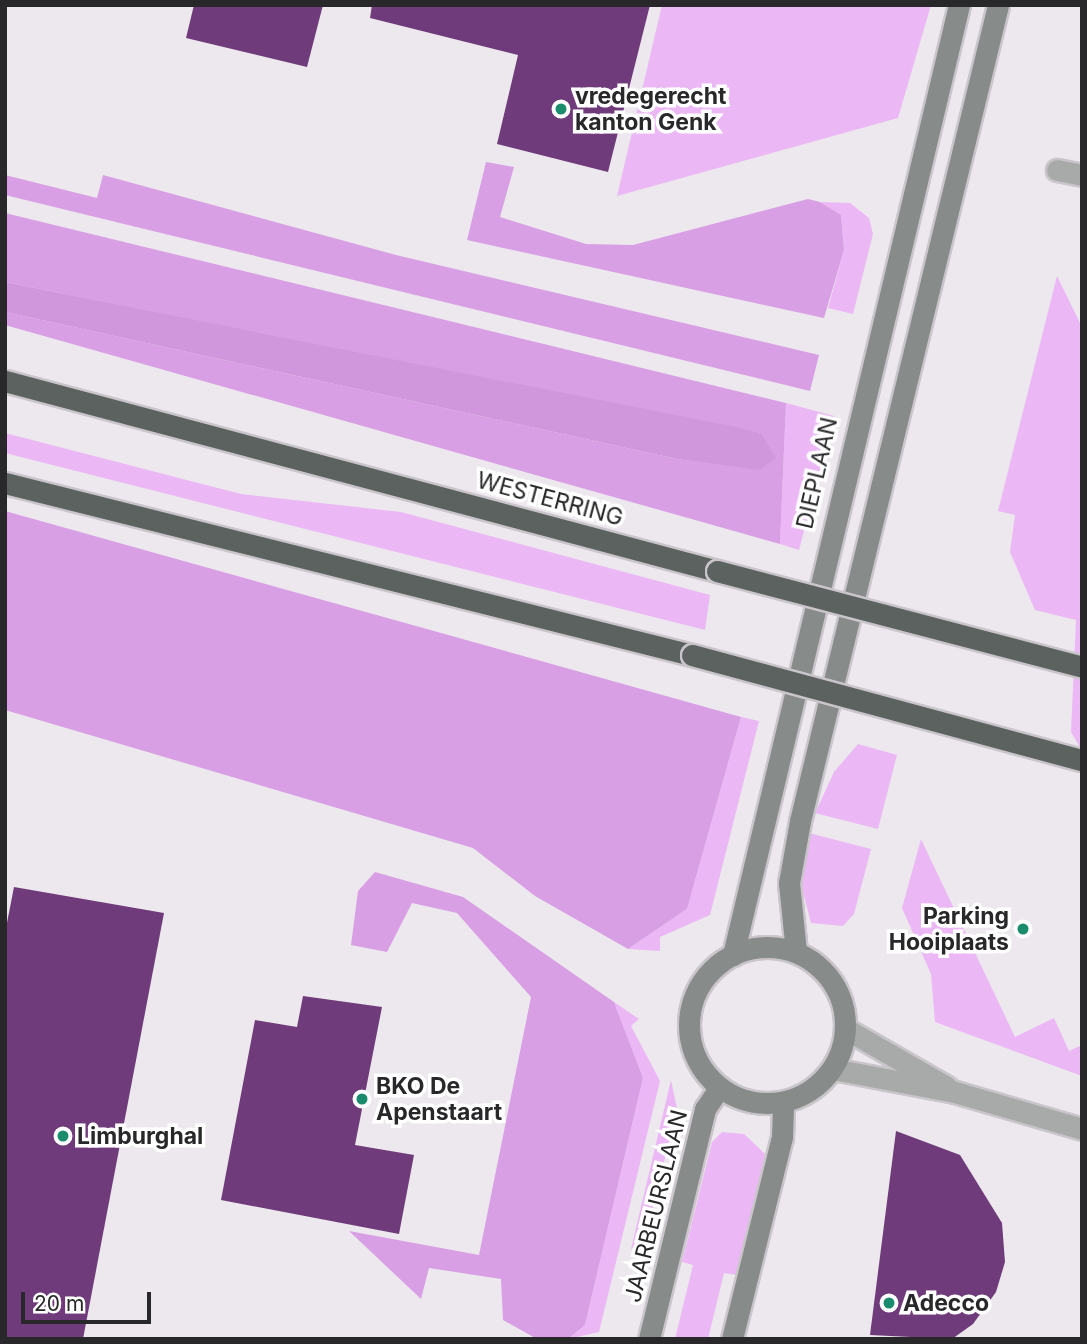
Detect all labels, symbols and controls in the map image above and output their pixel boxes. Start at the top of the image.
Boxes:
place label: vredegerecht kanton Genk [575,82,727,136]
marker: vredegerecht kanton Genk [553,101,569,117]
street label: DIEPLAAN [791,415,843,531]
street label: WESTERRING [474,466,626,532]
place label: Parking Hooiplaats [889,902,1009,956]
marker: Parking Hooiplaats [1015,921,1031,937]
place label: BKO De Apenstaart [376,1072,502,1126]
marker: BKO De Apenstaart [354,1091,370,1107]
street label: JAARBEURSLAAN [619,1107,693,1305]
place label: Limburghal [77,1122,203,1150]
marker: Limburghal [55,1128,71,1144]
scale bar [24,1278,154,1322]
place label: Adecco [903,1289,989,1317]
text: 20 m [34,1291,84,1316]
marker: Adecco [881,1295,897,1311]

